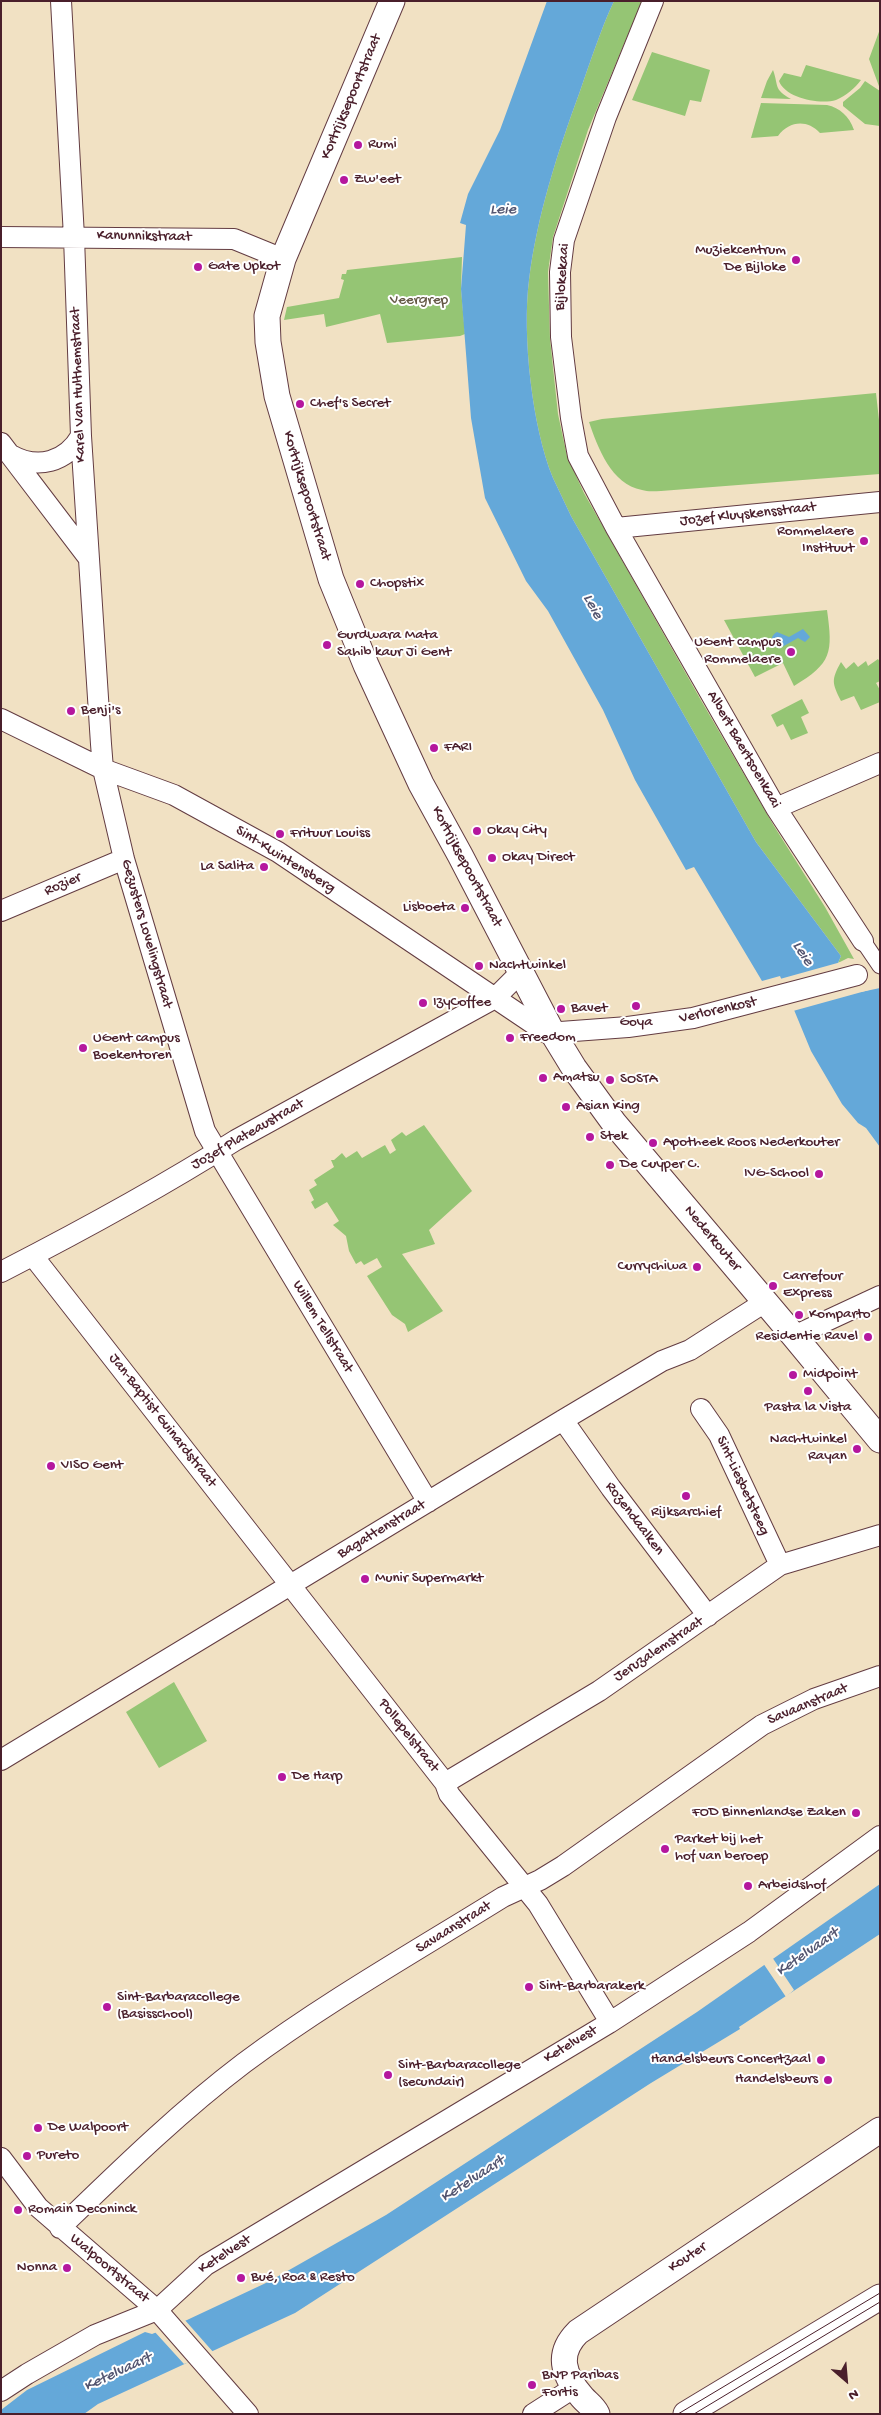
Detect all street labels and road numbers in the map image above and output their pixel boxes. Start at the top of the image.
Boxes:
street label: Kortrijksepoortstraat [317,32,387,162]
street label: Kanunnikstraat [97,227,191,247]
street label: Bijlokekaai [552,243,574,311]
street label: Karel Van Hulthemstraat [67,307,91,463]
street label: Kortrijksepoortstraat [278,429,334,563]
street label: Jozef Kluyskensstraat [679,499,817,531]
street label: Albert Baertsoenkaai [702,688,784,812]
street label: Kortrijksepoortstraat [426,803,506,931]
street label: Sint-Kwintensberg [232,822,338,898]
street label: Gezusters Lovelingstraat [116,857,176,1011]
street label: Rozier [42,869,84,901]
street label: Verlorenkost [678,993,758,1029]
street label: Jozef Plateaustraat [188,1095,308,1175]
street label: Nederkouter [679,1203,745,1275]
street label: Willem Tellstraat [287,1278,357,1376]
street label: Jan-Baptist Guinardstraat [104,1350,220,1492]
street label: Sint-Liesbetsteeg [711,1433,773,1539]
street label: Rozendaalken [601,1479,667,1559]
street label: Bagattenstraat [335,1497,429,1563]
street label: Jeruzalemstraat [611,1613,707,1687]
street label: Savaanstraat [765,1680,851,1730]
street label: Pollepelstraat [374,1696,442,1776]
street label: Savaanstraat [413,1898,495,1958]
street label: Ketelvest [541,2022,601,2068]
street label: Walpoortstraat [65,2230,153,2308]
street label: Ketelvest [195,2231,255,2279]
street label: Kouter [665,2239,711,2277]

